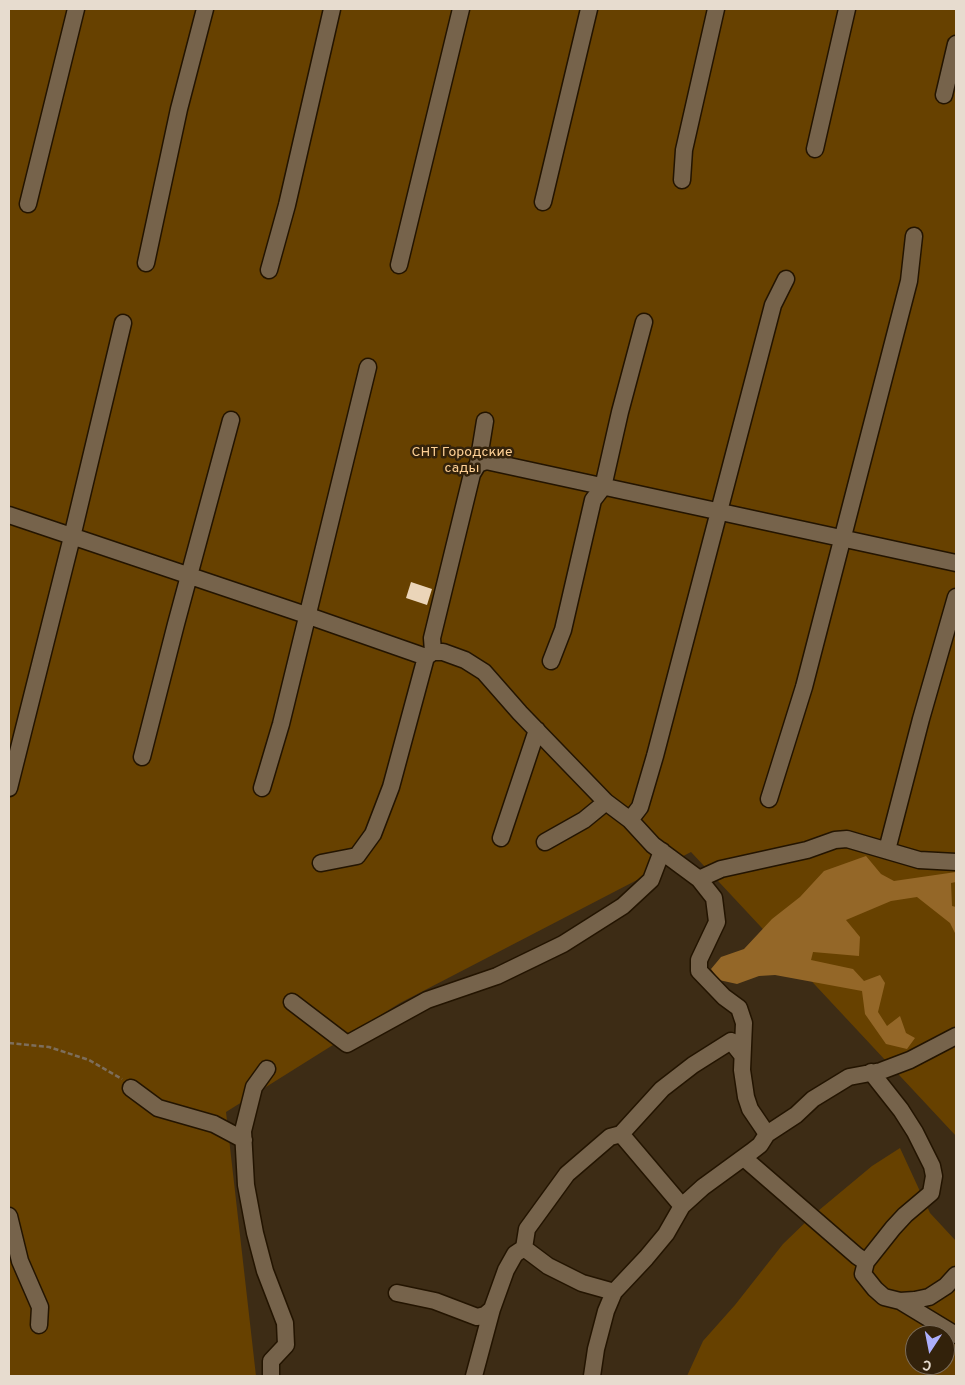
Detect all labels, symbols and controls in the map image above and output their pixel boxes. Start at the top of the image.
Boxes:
park label: СНТ Городские сады [412,445,512,478]
north arrow [905,1325,955,1375]
text: С [921,1355,933,1373]

